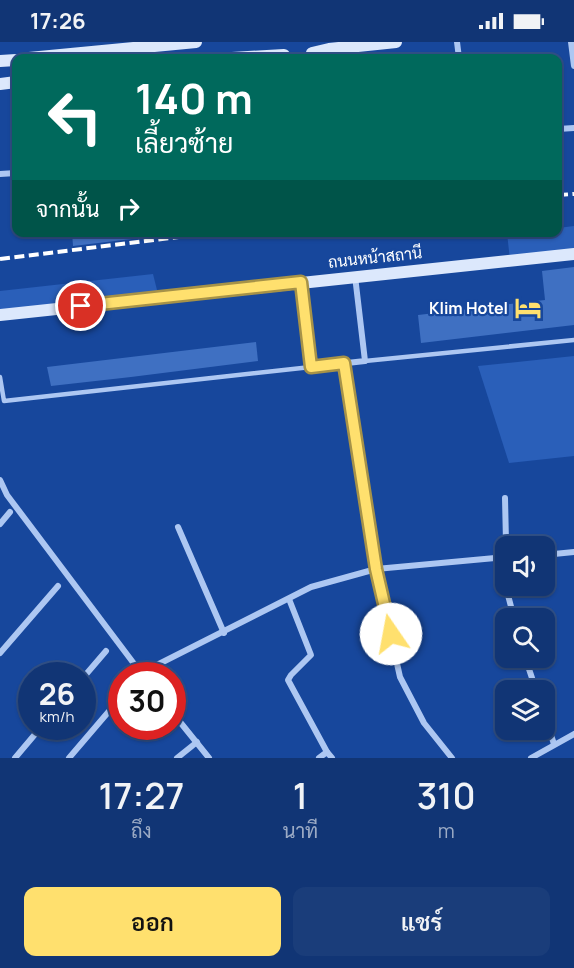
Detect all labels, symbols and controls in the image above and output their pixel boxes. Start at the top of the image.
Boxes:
text: 17:26 [30,6,86,36]
text: 140 m [135,69,253,127]
icon: left [36,78,114,156]
text: เลี้ยวซ้าย [135,124,233,161]
icon: right [112,192,145,225]
text: จากนั้น [36,194,100,224]
street label: ถนนหน้าสถานี [327,241,423,273]
pin [55,280,106,331]
icon: arrive [64,289,97,322]
hotel icon: Klim Hotel [513,293,543,323]
place label: Klim Hotel [429,297,508,319]
map controls [495,536,555,740]
button: sound [495,536,555,596]
position arrow [359,602,423,666]
button: search [495,608,555,668]
speed limit sign: 30 [108,662,186,740]
text: 26 [39,673,75,714]
button: layers [495,680,555,740]
text: km/h [40,706,74,727]
text: 17:27 [98,771,184,820]
text: 1 [293,771,308,820]
text: 310 [417,771,476,820]
text: ถึง [131,817,152,844]
text: นาที [283,817,318,844]
text: m [438,817,455,844]
button: ออก [24,887,281,956]
button: แชร์ [293,887,550,956]

